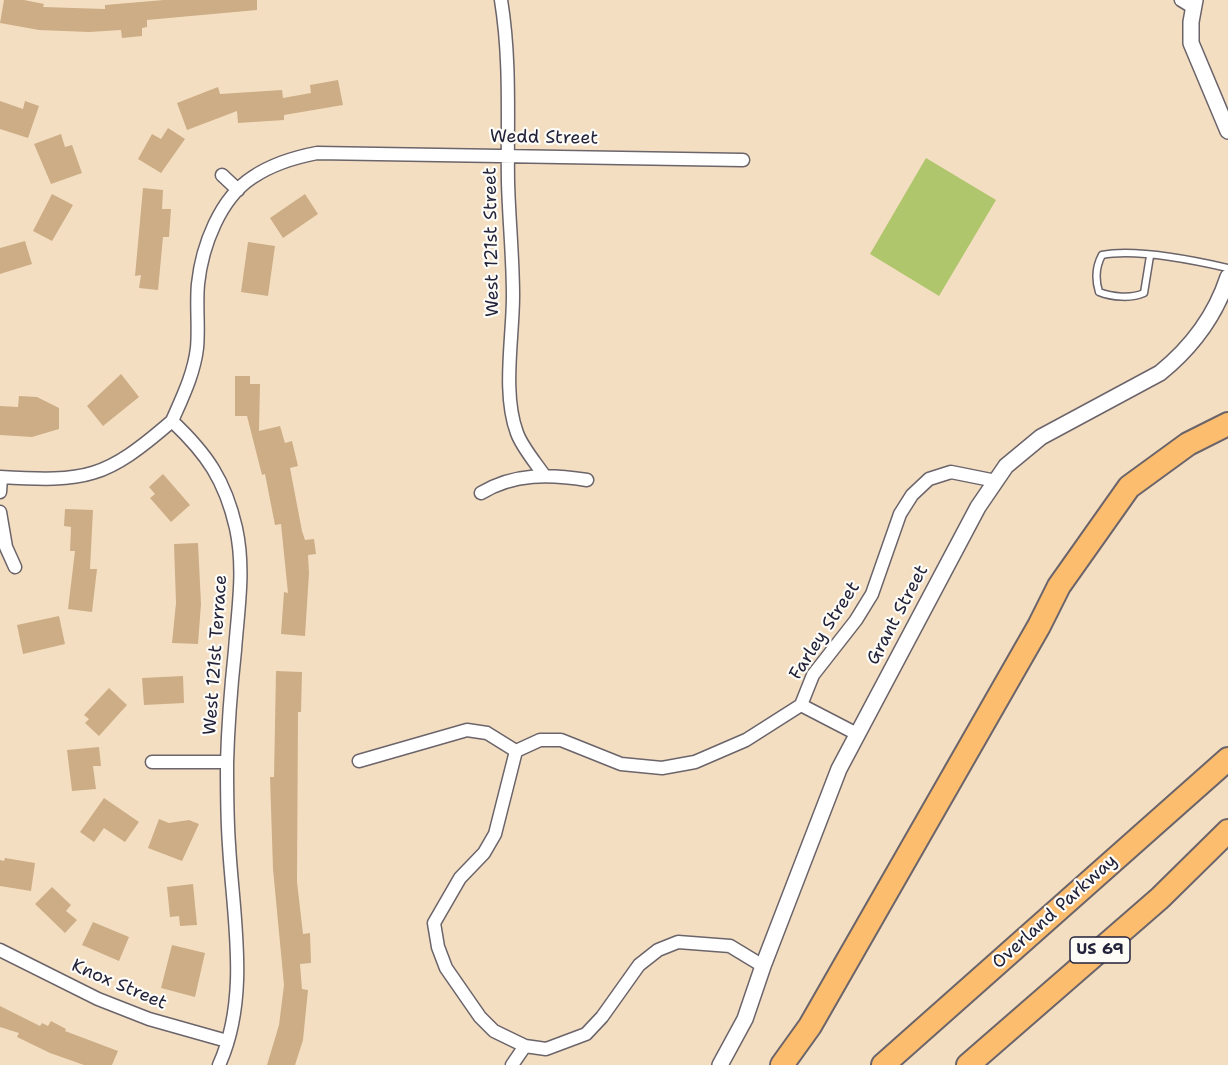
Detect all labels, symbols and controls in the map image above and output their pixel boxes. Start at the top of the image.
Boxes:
street label: Wedd Street [490,126,598,150]
street label: West 121st Street [480,167,504,317]
street label: Grant Street [863,561,933,669]
street label: West 121st Terrace [200,574,232,736]
street label: Farley Street [785,578,865,684]
street label: Overland Parkway [988,850,1122,974]
road number: US 69 [1070,937,1130,963]
street label: Knox Street [68,955,170,1015]

